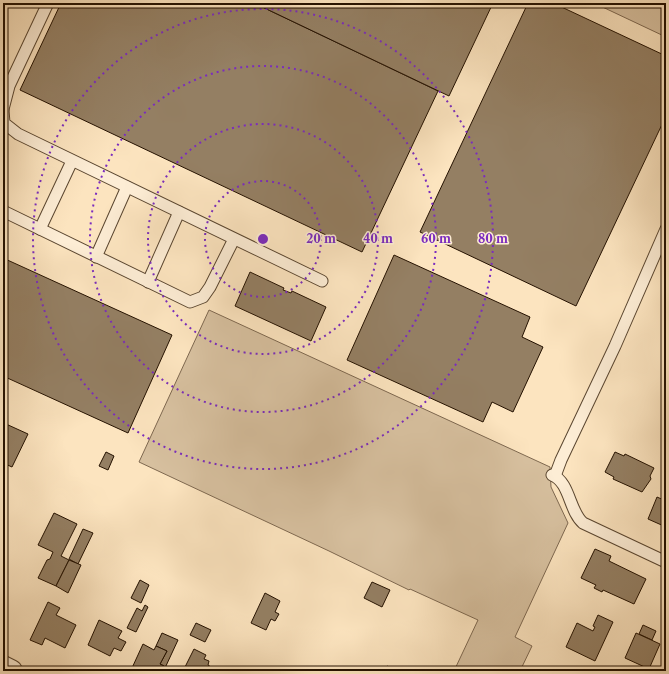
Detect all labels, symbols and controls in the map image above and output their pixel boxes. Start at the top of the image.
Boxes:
text: 20 m [306,231,336,246]
text: 40 m [363,231,393,246]
text: 60 m [421,231,451,246]
text: 80 m [478,231,508,246]
centre of rings [256,232,270,246]

